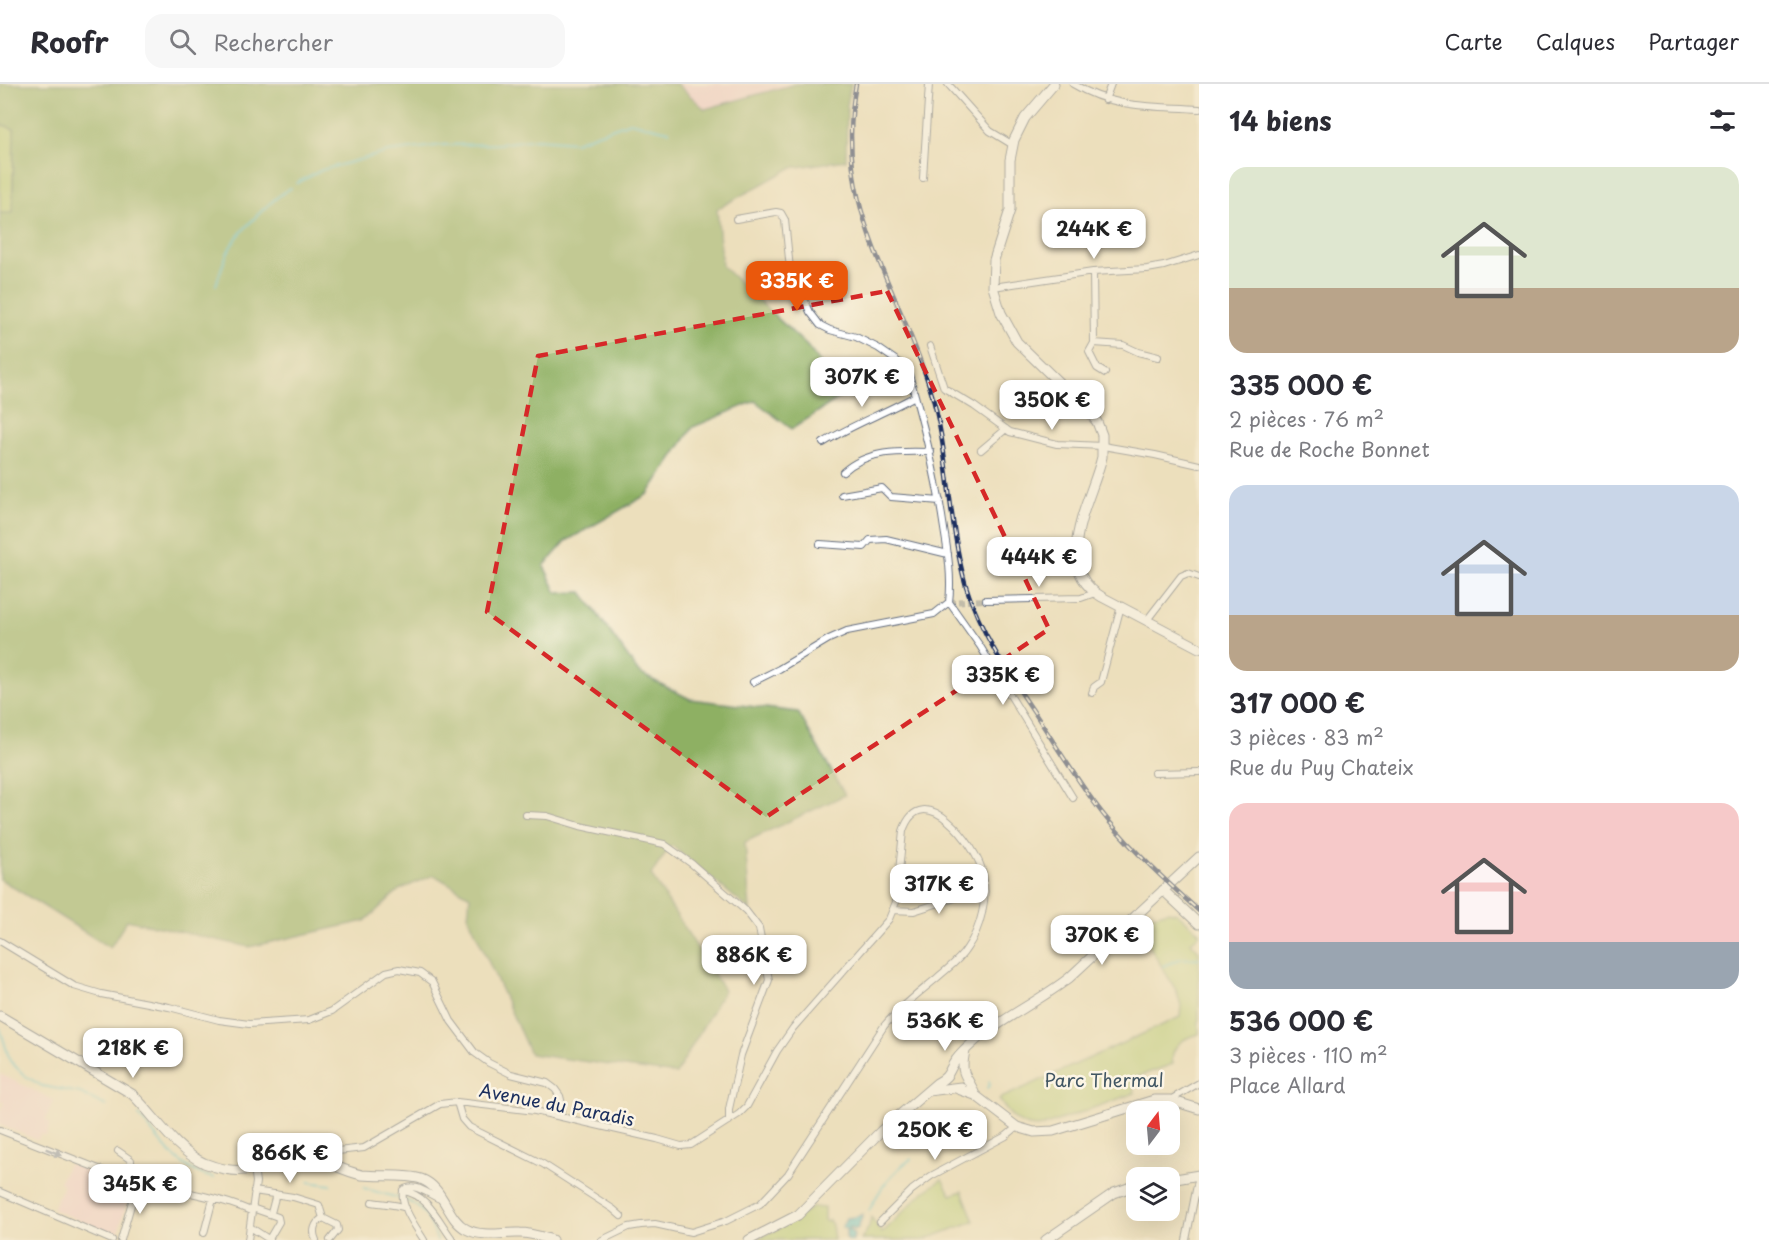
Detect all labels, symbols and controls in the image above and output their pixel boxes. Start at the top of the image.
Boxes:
search box [145,14,565,68]
text: Roofr [30,20,109,63]
icon: search [166,25,199,58]
text: Rechercher [214,25,333,58]
text: Carte [1445,25,1503,57]
text: Calques [1536,25,1615,57]
text: Partager [1648,25,1739,57]
text: 14 biens [1229,101,1332,140]
icon: filters [1706,104,1739,137]
icon: home [1430,206,1538,314]
pin: 244K € [1045,209,1143,260]
text: 244K € [1056,213,1132,243]
pin: 335K € [748,261,846,312]
text: 335K € [760,265,834,295]
pin: 307K € [813,357,911,408]
text: 307K € [824,361,900,391]
text: 335 000 € [1229,365,1372,404]
pin: 350K € [1003,380,1101,431]
text: 350K € [1013,384,1091,414]
text: 2 pièces · 76 m² [1229,404,1384,434]
text: Rue de Roche Bonnet [1229,434,1430,464]
icon: home [1430,524,1538,632]
pin: 444K € [990,537,1088,588]
text: 444K € [1001,541,1077,571]
pin: 335K € [954,655,1052,706]
text: 335K € [966,659,1040,689]
text: 317 000 € [1229,683,1365,722]
text: 3 pièces · 83 m² [1229,722,1384,752]
text: Rue du Puy Chateix [1229,752,1413,782]
icon: home [1430,842,1538,950]
pin: 317K € [890,864,988,915]
text: 317K € [904,868,974,898]
pin: 370K € [1053,915,1151,966]
text: 370K € [1065,919,1139,949]
pin: 886K € [705,935,803,986]
text: 886K € [716,939,792,969]
pin: 536K € [896,1001,994,1052]
text: 536 000 € [1229,1001,1373,1040]
text: 536K € [906,1005,984,1035]
pin: 218K € [84,1028,182,1079]
text: 218K € [97,1032,169,1062]
text: 3 pièces · 110 m² [1229,1040,1388,1070]
park label: Parc Thermal [1044,1066,1164,1093]
text: Place Allard [1229,1070,1345,1100]
street label: Avenue du Paradis [477,1076,637,1132]
north arrow [1126,1101,1180,1155]
map controls [1126,1101,1180,1221]
pin: 250K € [886,1110,984,1161]
text: 250K € [897,1114,973,1144]
pin: 866K € [241,1133,339,1184]
text: 866K € [251,1137,329,1167]
one-way arrow [45,1148,63,1157]
pin: 345K € [91,1164,189,1215]
button: layers [1126,1167,1180,1221]
text: 345K € [103,1168,177,1198]

